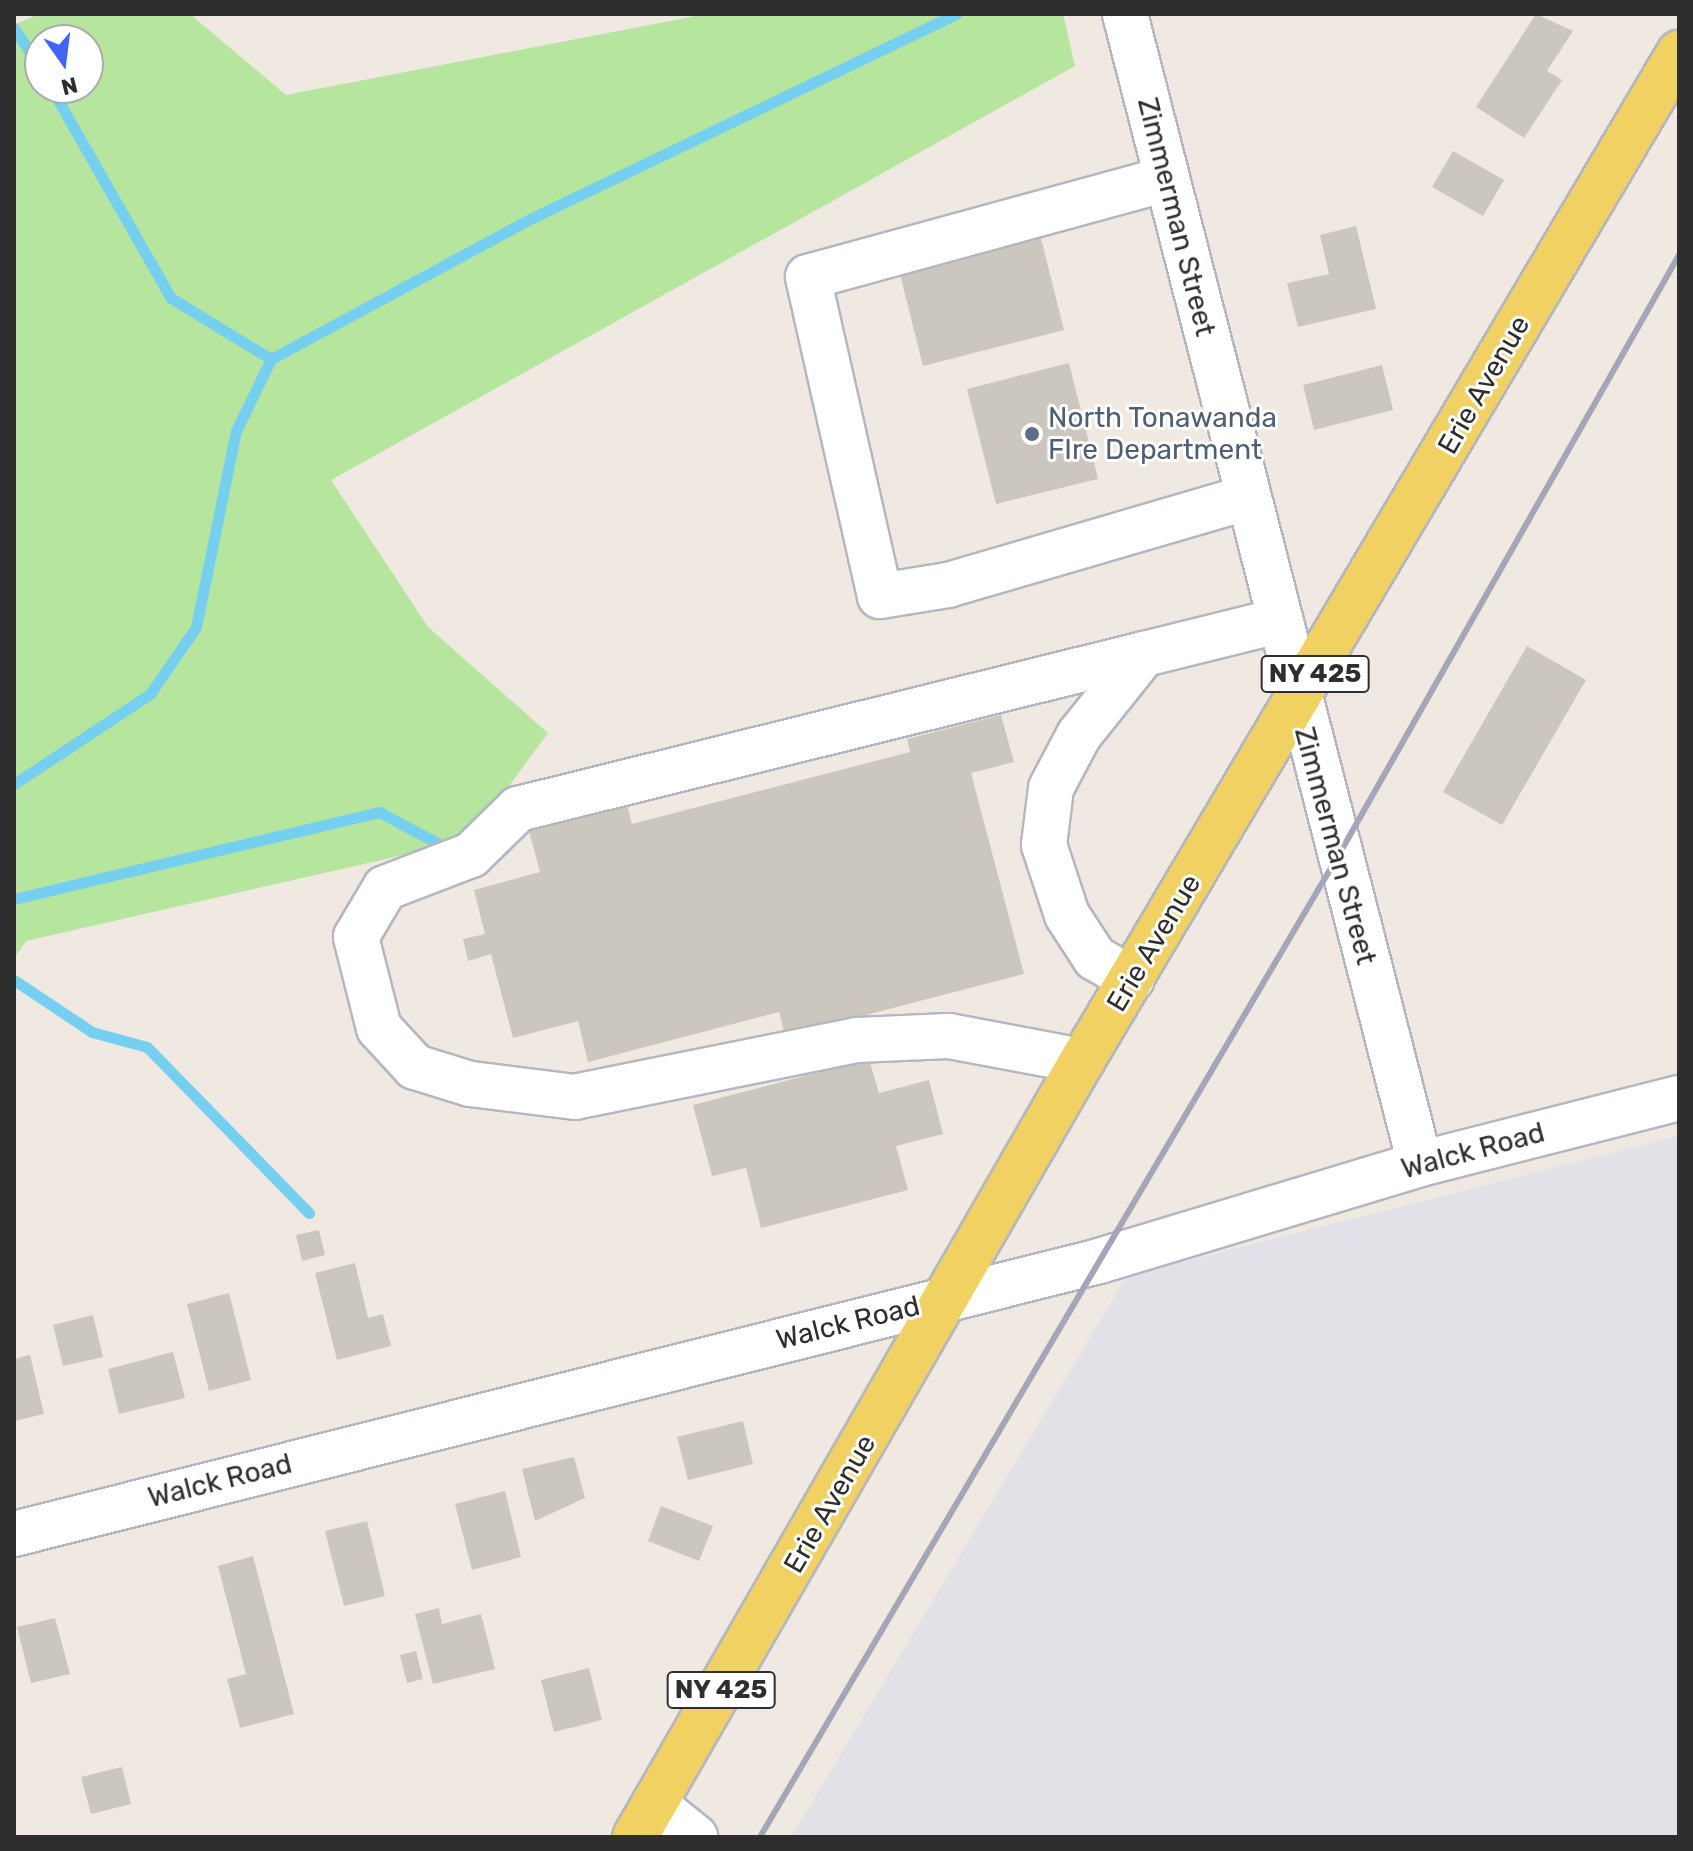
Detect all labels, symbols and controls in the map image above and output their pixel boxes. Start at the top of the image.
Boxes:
north arrow [24,24,104,104]
text: N [59,71,80,101]
street label: Zimmerman Street [1130,94,1222,340]
street label: Erie Avenue [1431,309,1537,461]
place label: North Tonawanda FIre Department [1048,401,1278,467]
marker: North Tonawanda FIre Department [1023,425,1041,443]
road number: NY 425 [1259,652,1371,696]
street label: Zimmerman Street [1287,723,1383,969]
street label: Erie Avenue [1100,868,1208,1018]
street label: Walck Road [1398,1116,1548,1186]
street label: Walck Road [773,1289,923,1357]
street label: Erie Avenue [777,1428,883,1580]
street label: Walck Road [145,1447,295,1515]
road number: NY 425 [665,1668,777,1712]

